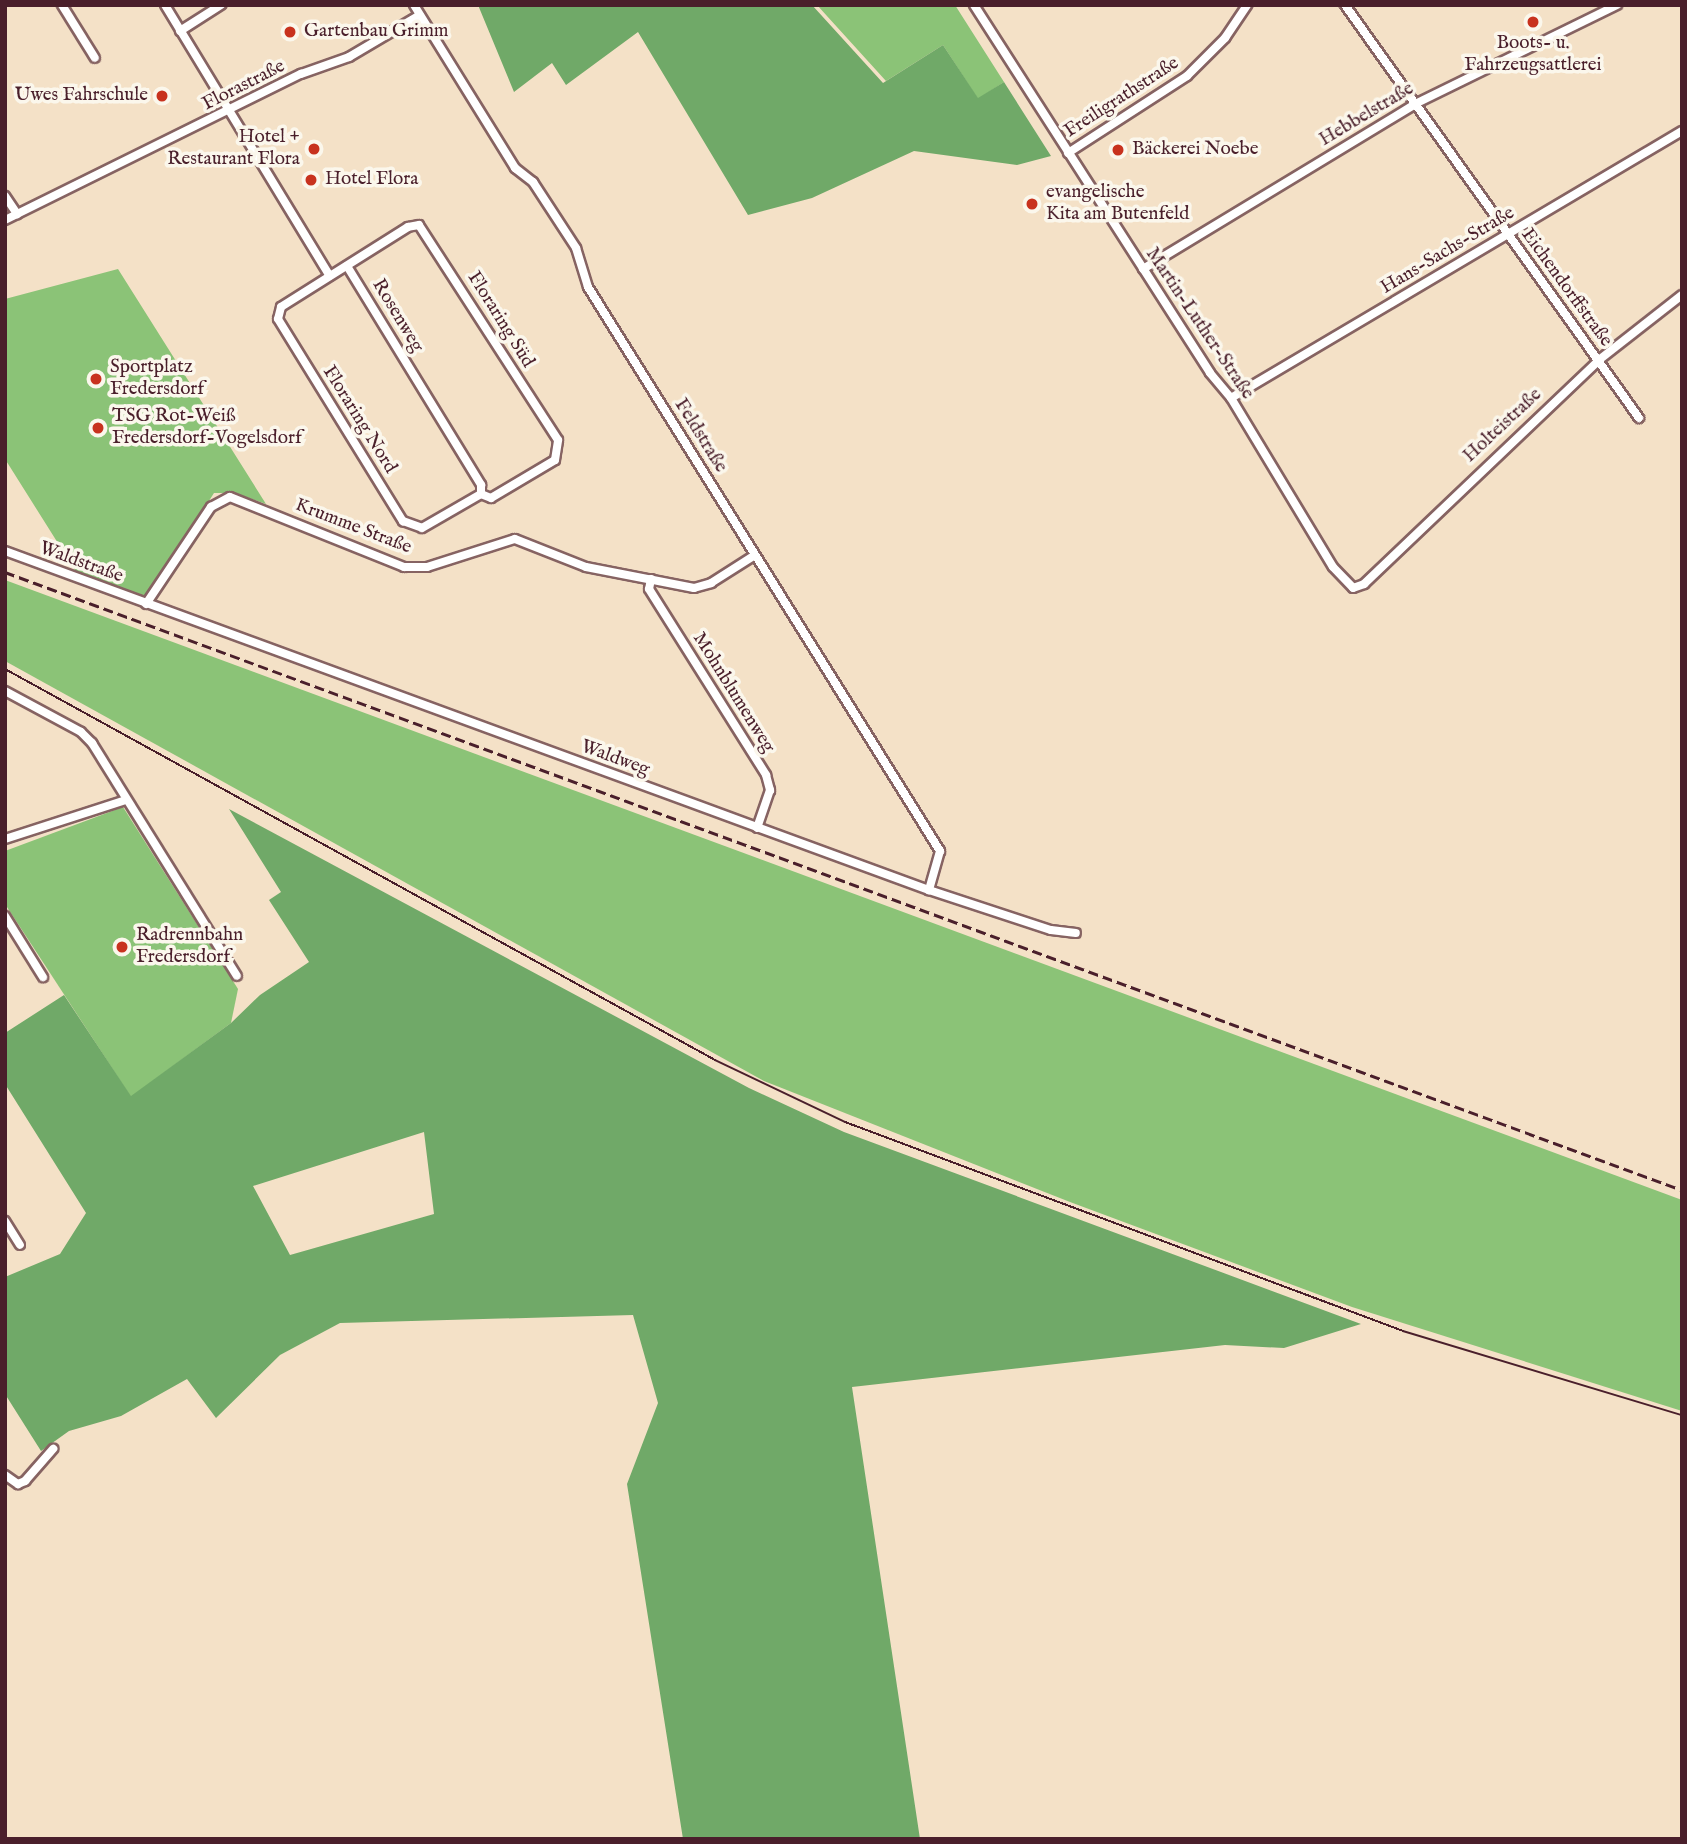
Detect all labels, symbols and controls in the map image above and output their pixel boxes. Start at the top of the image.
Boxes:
marker: Boots- u. Fahrzeugsattlerei [1525,14,1541,30]
place label: Gartenbau Grimm [304,21,448,43]
marker: Gartenbau Grimm [282,24,298,40]
place label: Boots- u. Fahrzeugsattlerei [1464,33,1602,77]
street label: Freiligrathstraße [1060,53,1184,143]
street label: Florastraße [199,56,289,116]
street label: Hebbelstraße [1316,78,1418,152]
place label: Uwes Fahrschule [15,85,148,107]
marker: Uwes Fahrschule [154,88,170,104]
place label: Hotel + Restaurant Flora [167,127,300,171]
place label: Bäckerei Noebe [1132,139,1258,161]
marker: Hotel + Restaurant Flora [306,141,322,157]
marker: Bäckerei Noebe [1110,142,1126,158]
place label: Hotel Flora [325,169,418,191]
marker: Hotel Flora [303,172,319,188]
place label: evangelische Kita am Butenfeld [1046,182,1189,226]
marker: evangelische Kita am Butenfeld [1024,196,1040,212]
street label: Hans-Sachs-Straße [1377,202,1519,300]
street label: Eichendorffstraße [1515,224,1617,352]
street label: Martin-Luther-Straße [1140,244,1258,404]
street label: Floraring Süd [461,268,539,372]
street label: Rosenweg [366,275,428,357]
place label: Sportplatz Fredersdorf [110,357,204,401]
street label: Floraring Nord [317,362,401,478]
marker: Sportplatz Fredersdorf [88,371,104,387]
street label: Holteistraße [1459,384,1547,468]
street label: Feldstraße [668,395,732,477]
place label: TSG Rot-Weiß Fredersdorf-Vogelsdorf [112,406,302,450]
marker: TSG Rot-Weiß Fredersdorf-Vogelsdorf [90,420,106,436]
street label: Krumme Straße [292,494,414,560]
street label: Waldstraße [36,537,126,589]
street label: Mohnblumenweg [687,629,779,757]
street label: Waldweg [577,736,653,782]
place label: Radrennbahn Fredersdorf [136,925,243,969]
marker: Radrennbahn Fredersdorf [114,939,130,955]

